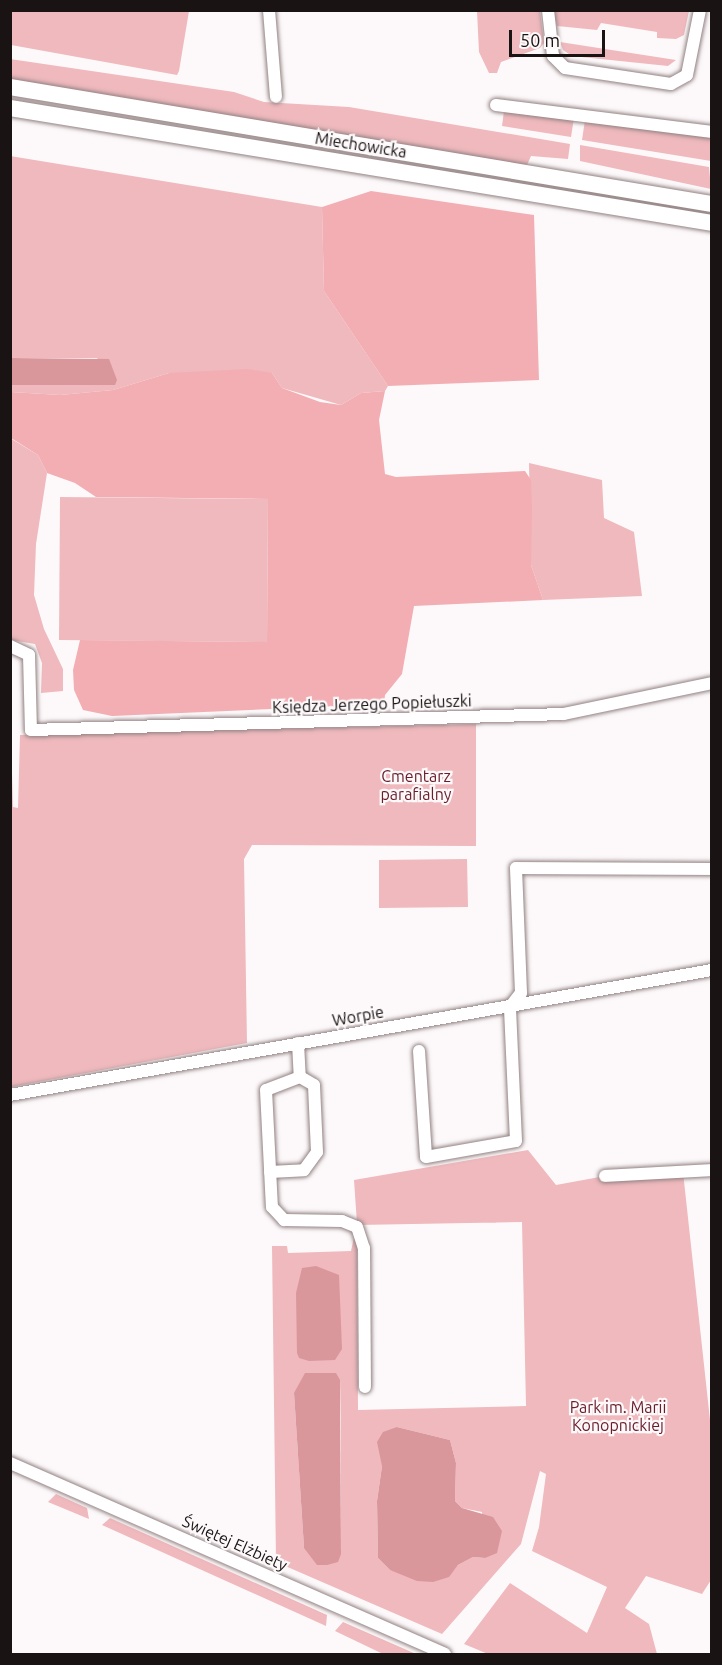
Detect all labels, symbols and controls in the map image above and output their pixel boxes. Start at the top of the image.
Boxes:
scale bar [512,18,608,56]
text: 50 m [520,30,560,50]
street label: Miechowicka [314,128,408,162]
street label: Księdza Jerzego Popiełuszki [272,691,472,717]
park label: Cmentarz parafialny [381,766,451,804]
street label: Worpie [331,1002,385,1030]
park label: Park im. Marii Konopnickiej [570,1397,666,1435]
street label: Świętej Elżbiety [180,1511,290,1575]

